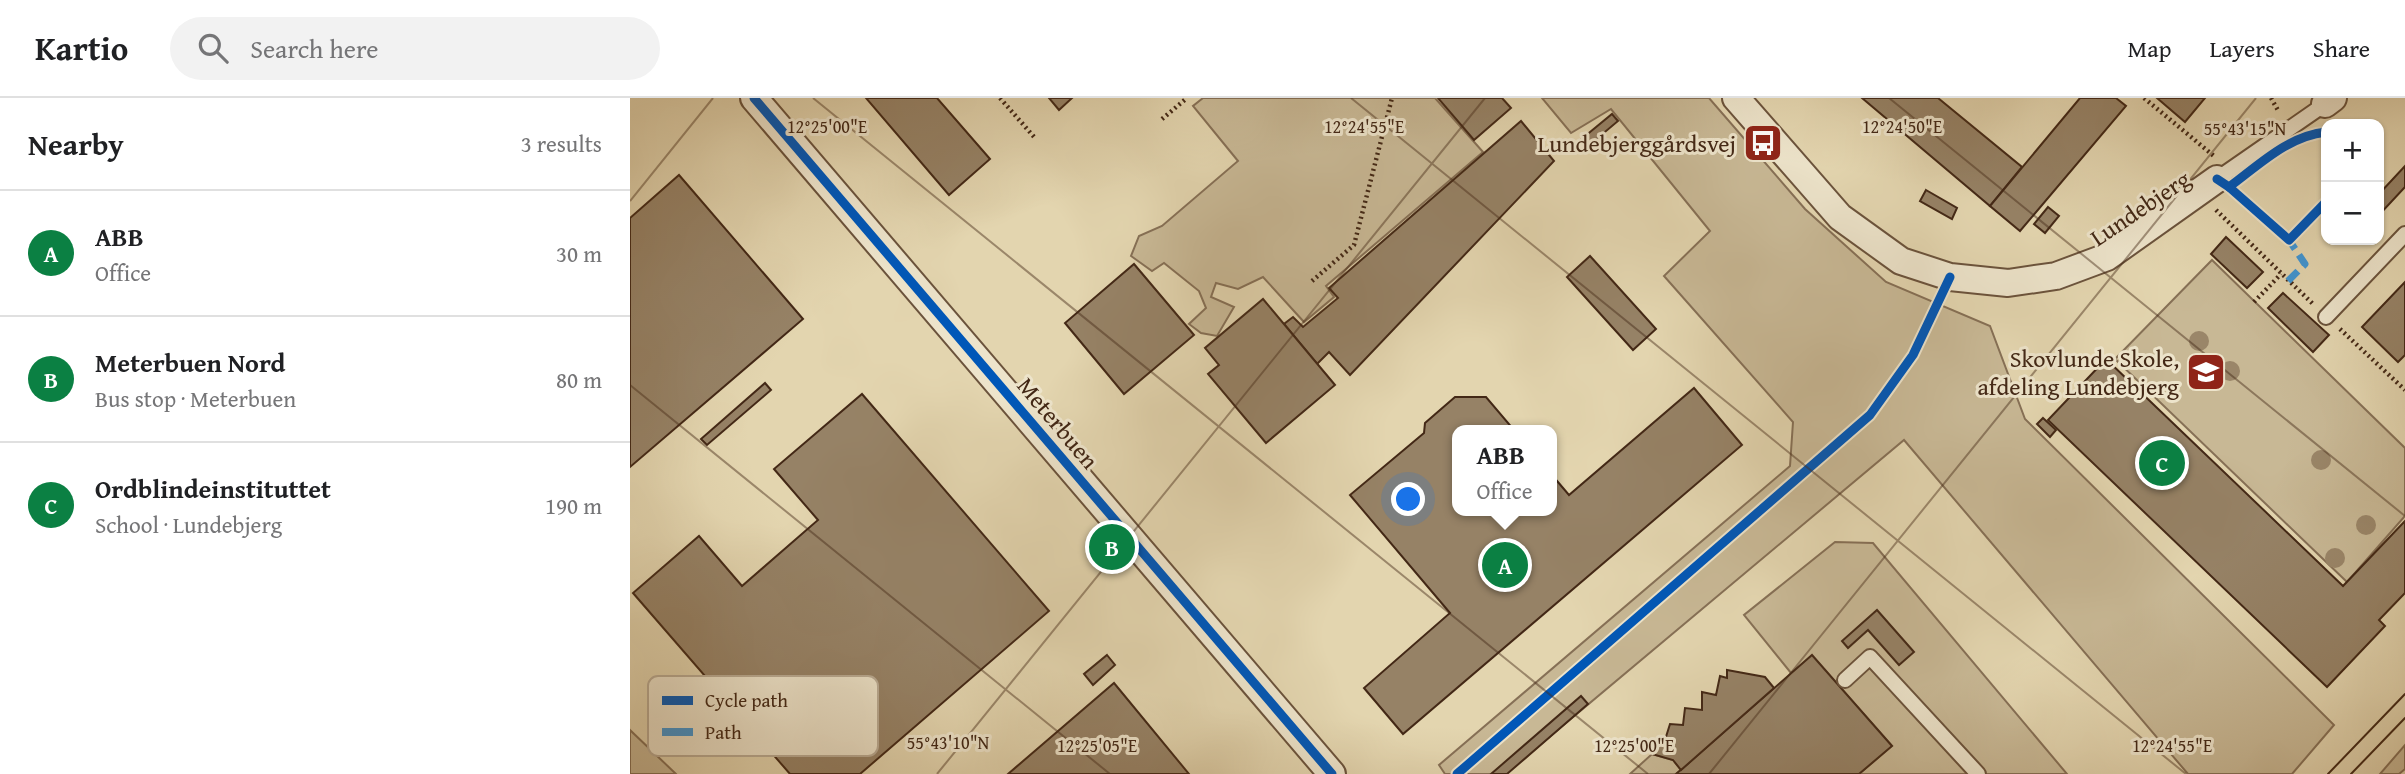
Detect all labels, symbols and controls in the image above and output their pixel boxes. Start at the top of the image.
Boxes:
search box [170,17,660,80]
text: Kartio [35,24,128,72]
icon: search [194,29,232,67]
text: Search here [250,29,379,68]
text: Map [2128,31,2171,66]
text: Layers [2209,31,2275,66]
text: Share [2313,31,2370,66]
text: 12°25'00"E [787,113,867,140]
text: 12°24'55"E [1324,113,1404,140]
text: 12°24'50"E [1862,113,1942,140]
text: 55°43'15"N [2204,115,2287,142]
map controls [2321,119,2384,245]
button: + [2321,119,2384,182]
text: Nearby [28,122,124,166]
bus stop icon: Lundebjerggårdsvej [1742,122,1784,164]
place label: Lundebjerggårdsvej [1537,126,1736,161]
text: 3 results [521,127,602,160]
street label: Lundebjerg [2083,162,2197,254]
button: − [2321,182,2384,245]
text: ABB [95,217,144,256]
text: A [44,237,58,270]
text: 30 m [556,237,602,270]
text: Office [95,256,151,289]
place label: Skovlunde Skole, afdeling Lundebjerg [1978,341,2179,404]
text: Meterbuen Nord [95,343,286,382]
school or university icon: Skovlunde Skole, afdeling Lundebjerg [2185,351,2227,393]
text: B [44,363,58,396]
text: 80 m [556,363,602,396]
street label: Meterbuen [1009,369,1107,477]
text: Bus stop · Meterbuen [95,382,296,415]
popup [1452,425,1557,516]
text: ABB [1476,435,1525,474]
pin: C [2139,437,2185,489]
text: Ordblindeinstituttet [95,469,331,508]
text: Office [1476,474,1533,507]
your location [1391,482,1425,516]
text: C [44,489,58,522]
text: 190 m [545,489,602,522]
text: School · Lundebjerg [95,508,282,541]
pin: B [1089,521,1135,573]
pin: A [1482,539,1528,591]
legend [648,676,878,756]
text: Cycle path [705,686,788,714]
text: Path [705,718,742,746]
text: 55°43'10"N [907,729,990,756]
text: 12°25'05"E [1057,732,1137,759]
text: 12°25'00"E [1594,732,1674,759]
text: 12°24'55"E [2132,732,2212,759]

